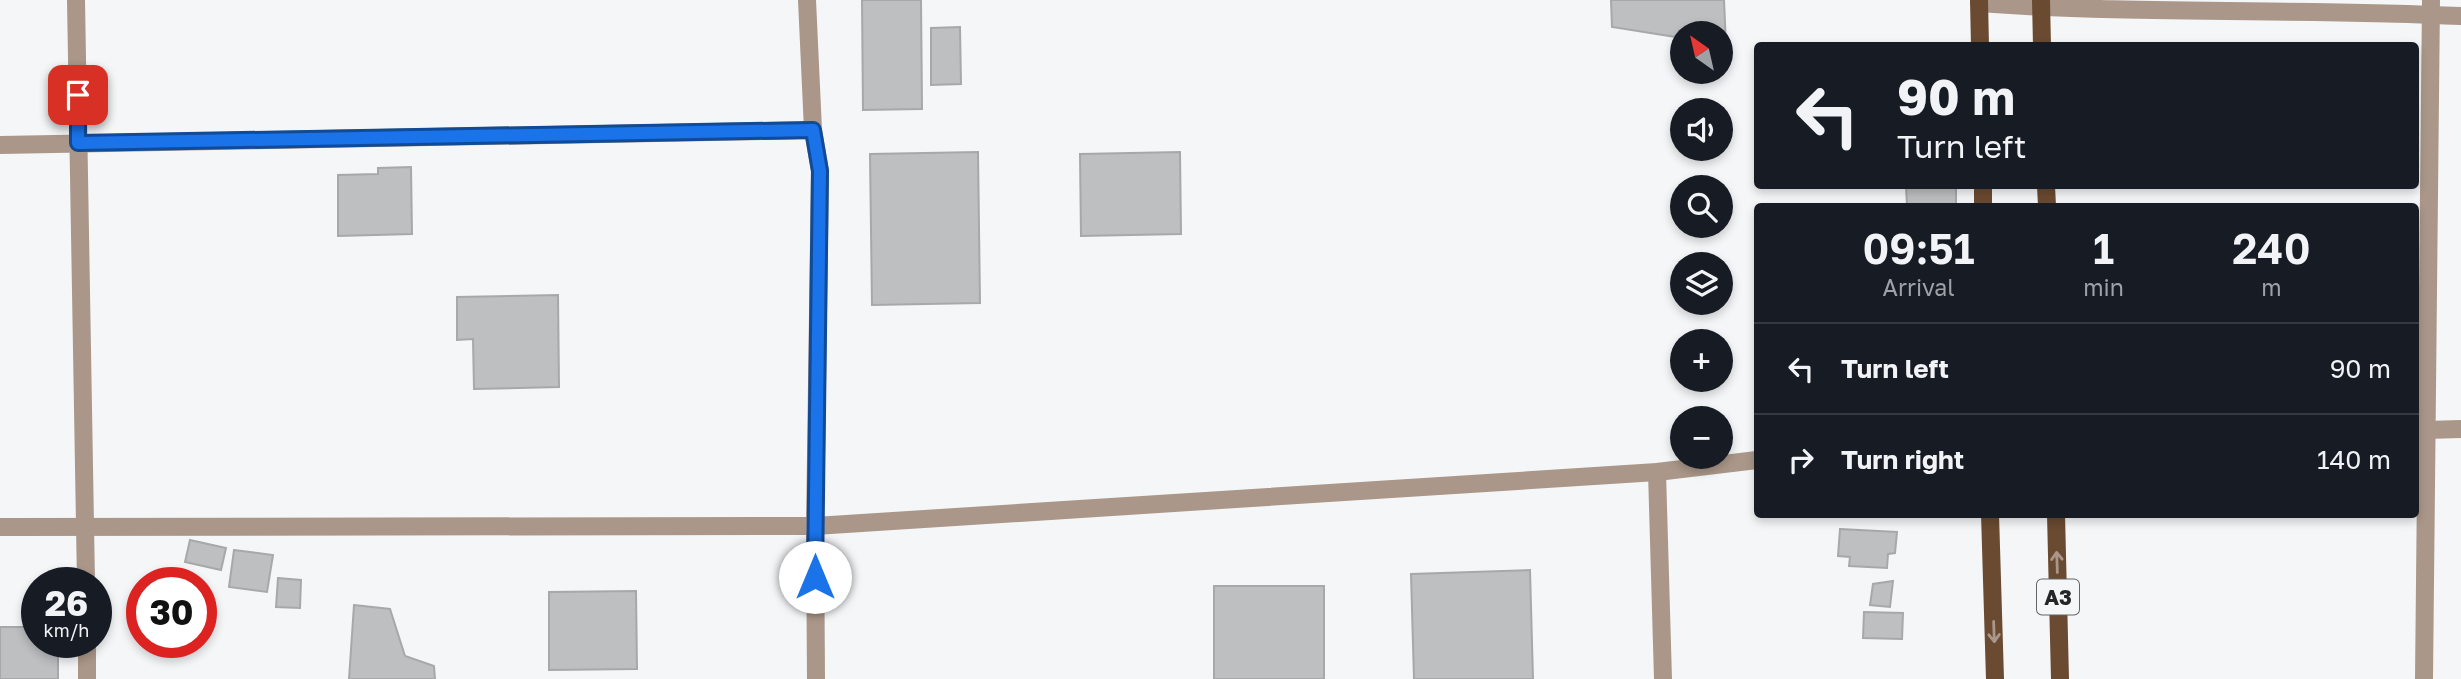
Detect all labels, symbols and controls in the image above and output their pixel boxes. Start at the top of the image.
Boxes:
north arrow [1670,21,1732,84]
map controls [1670,21,1733,469]
pin [48,65,108,125]
text: 90 m [1897,67,2015,126]
icon: left [1782,70,1873,161]
icon: arrive [59,76,97,114]
button: sound [1670,98,1733,161]
text: Turn left [1897,127,2026,165]
button: search [1670,175,1733,238]
text: 09:51 [1862,223,1975,273]
text: 1 [2093,223,2114,273]
text: 240 [2232,223,2311,273]
button: layers [1670,252,1733,315]
text: Arrival [1883,273,1955,301]
text: min [2083,273,2124,301]
text: m [2261,273,2282,301]
button: + [1670,329,1733,392]
icon: left [1782,350,1820,388]
text: Turn left [1841,353,1949,384]
text: 90 m [2330,353,2391,384]
button: − [1670,406,1733,469]
icon: right [1782,441,1820,479]
text: Turn right [1841,444,1964,475]
text: 140 m [2317,444,2391,475]
position arrow [778,540,852,614]
one-way arrow [2050,551,2064,574]
speed limit sign: 30 [126,567,217,658]
road number: A3 [2037,580,2079,614]
text: 26 [45,582,88,624]
text: km/h [44,619,89,641]
one-way arrow [1987,620,2000,643]

